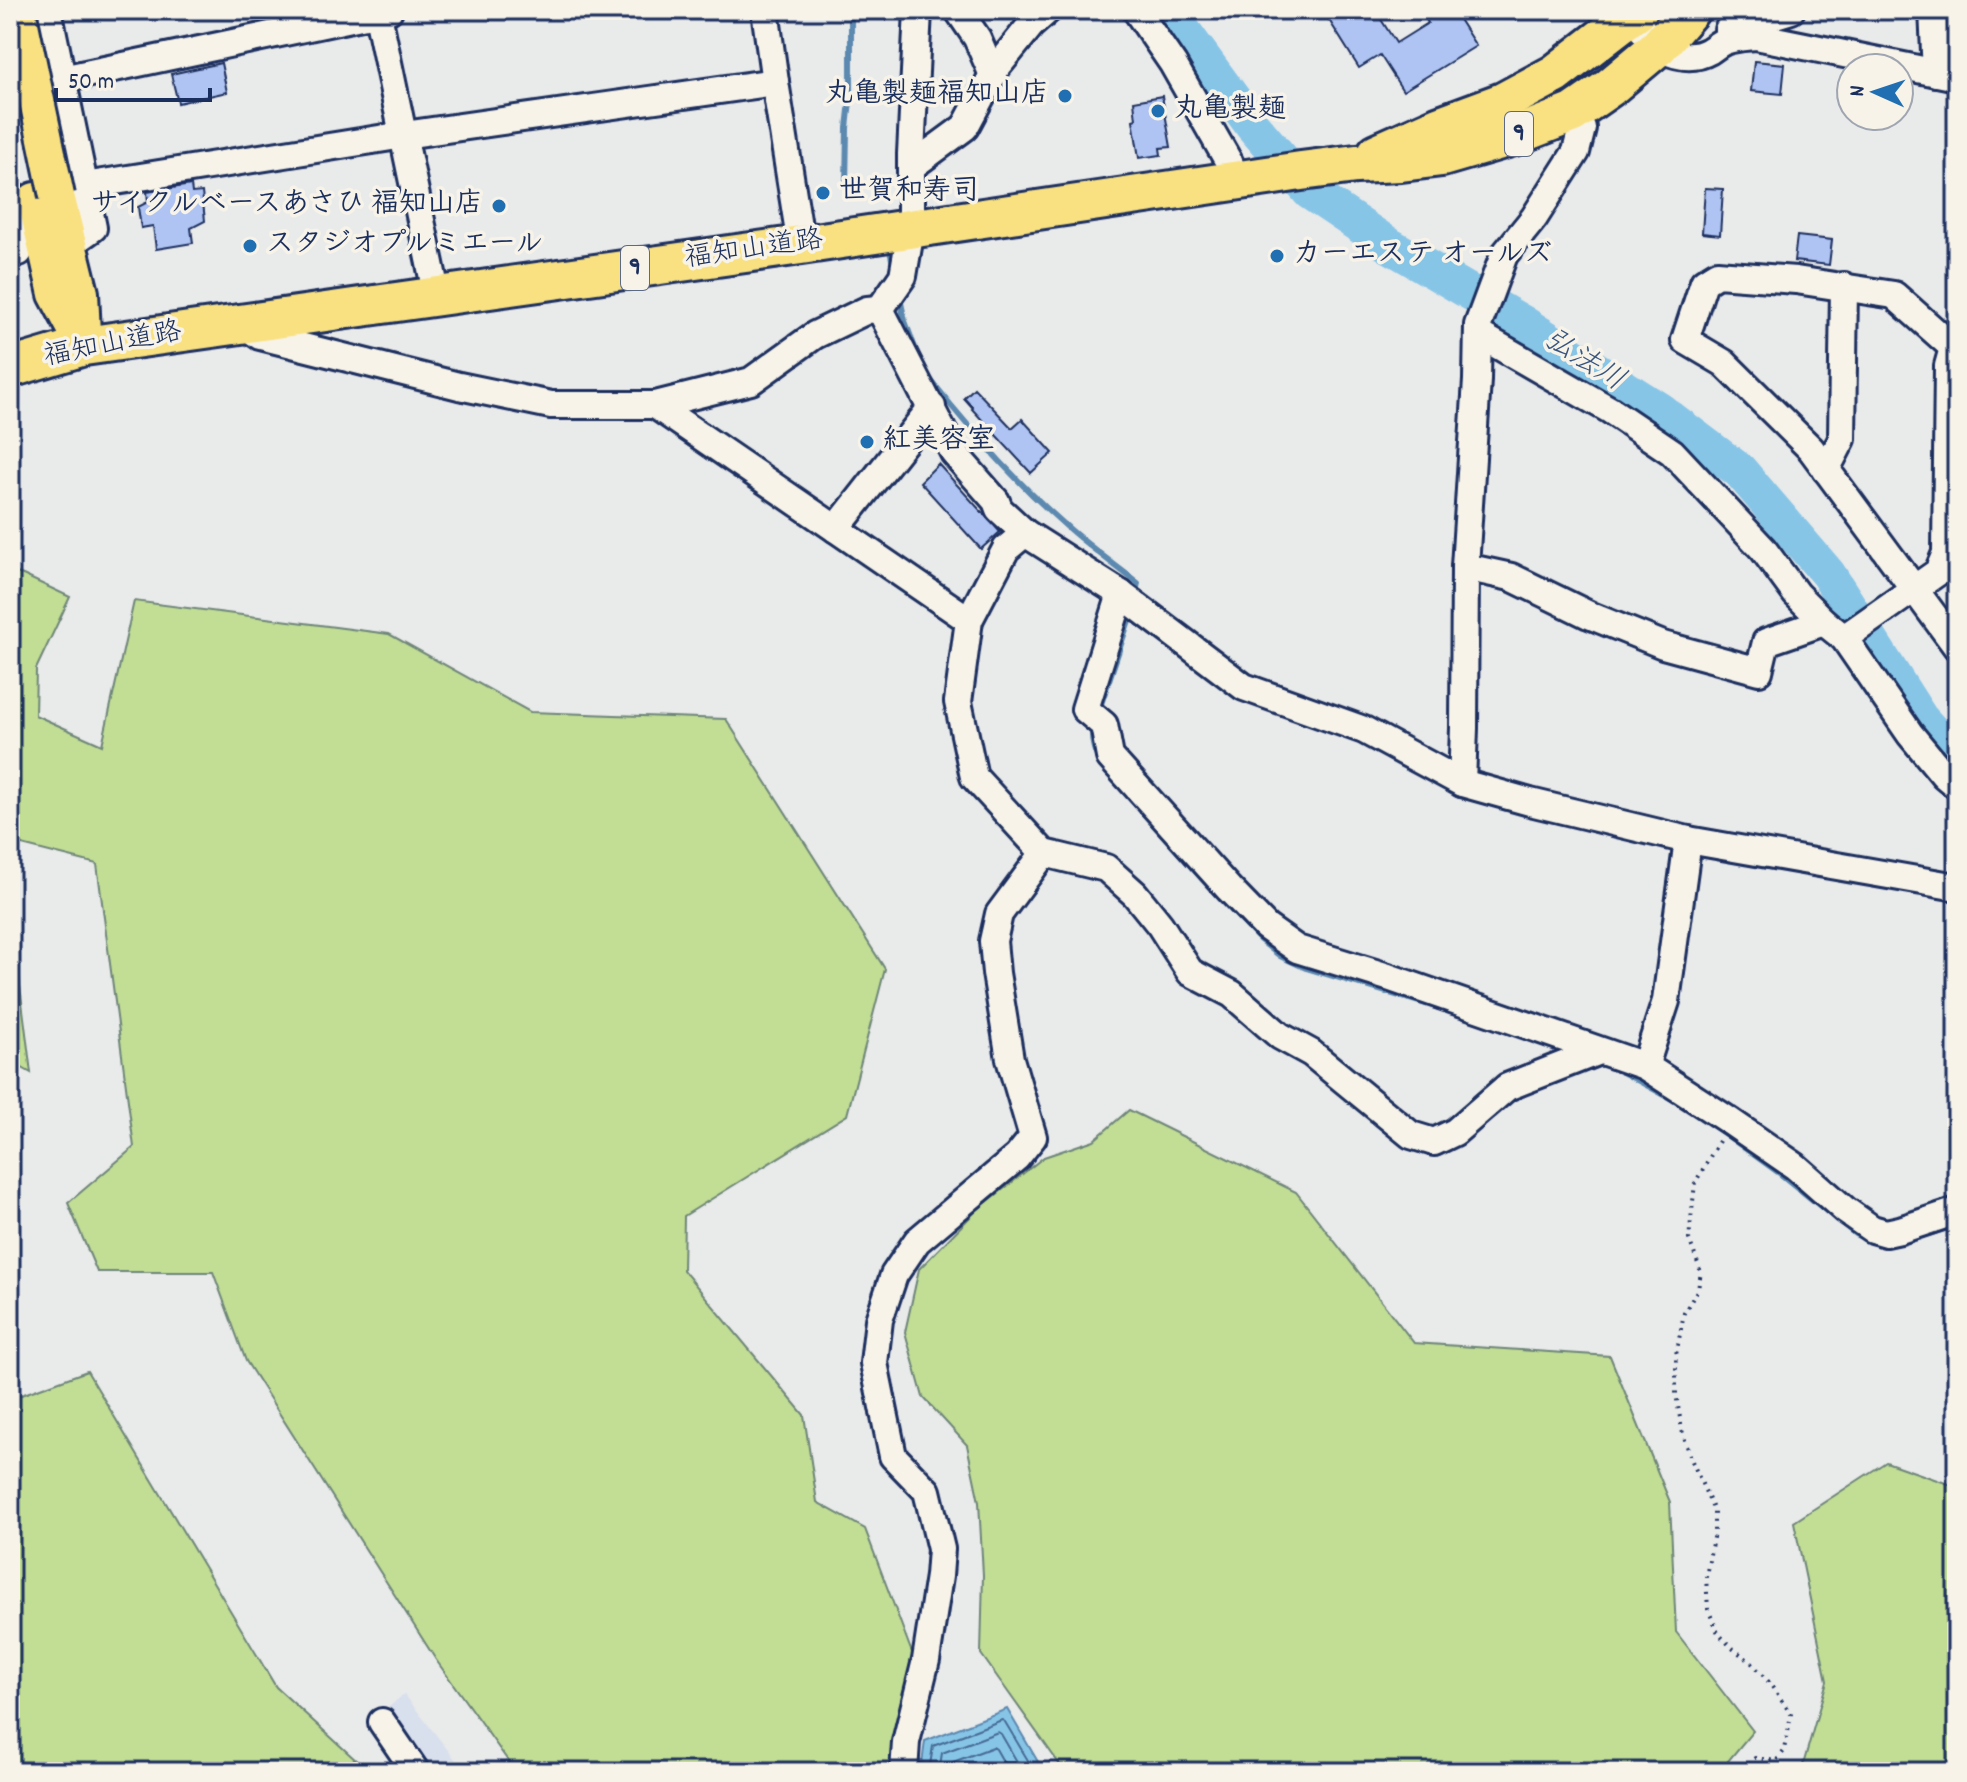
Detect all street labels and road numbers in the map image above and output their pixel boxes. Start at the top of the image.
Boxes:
road number: 9 [1505,112,1533,156]
street label: 福知山道路 [682,221,826,281]
road number: 9 [621,246,649,290]
street label: 福知山道路 [40,313,186,379]

